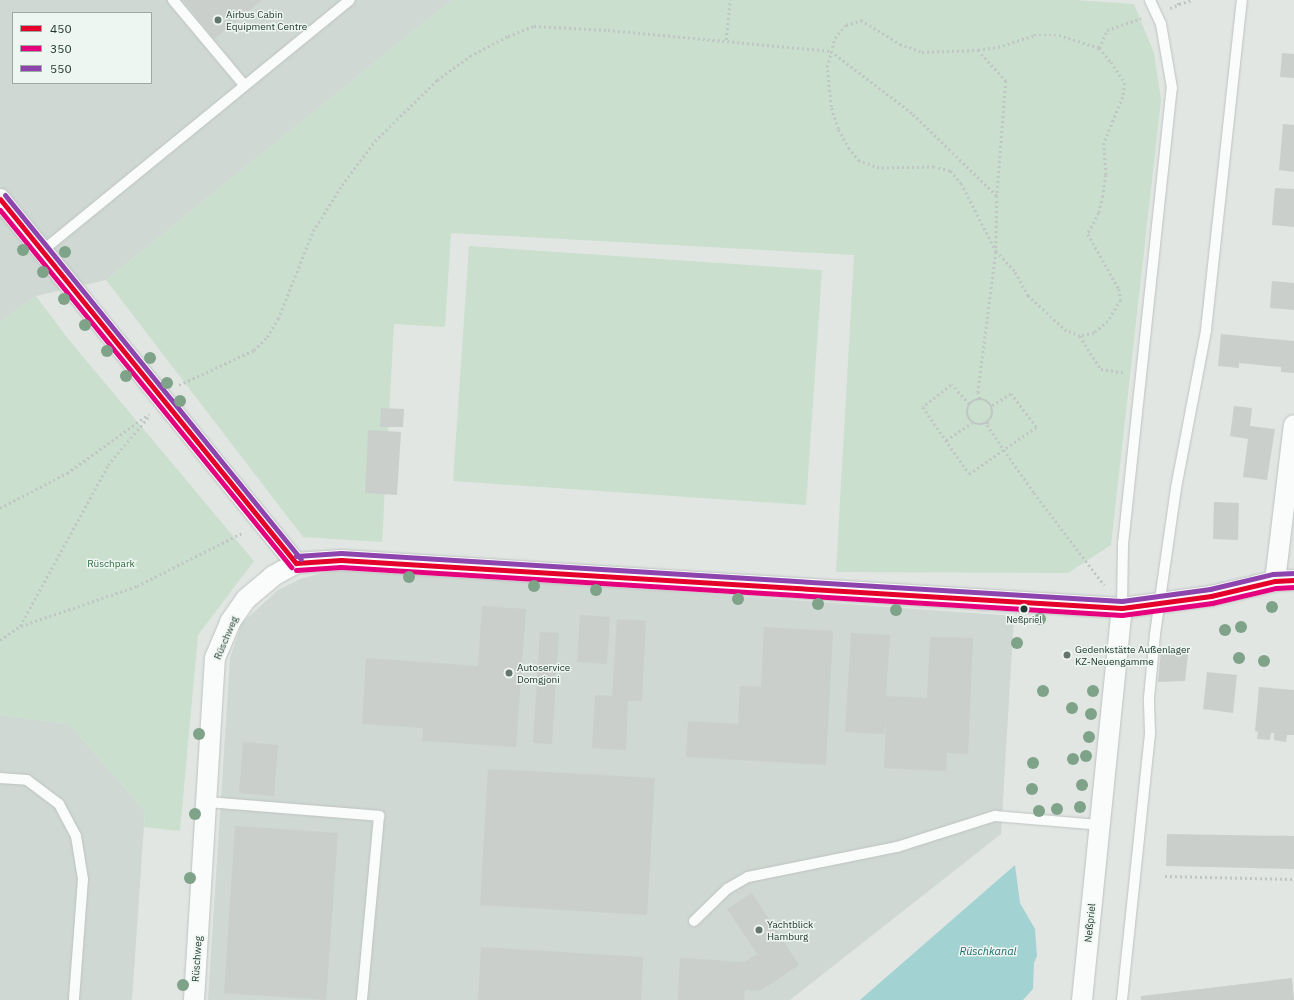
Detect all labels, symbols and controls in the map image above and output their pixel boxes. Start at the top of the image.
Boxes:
place label: Airbus Cabin Equipment Centre [226,8,307,32]
legend [12,12,152,84]
marker: Airbus Cabin Equipment Centre [213,15,223,25]
text: 450 [50,21,72,36]
text: 350 [50,41,72,56]
text: 550 [50,61,72,76]
park label: Rüschpark [87,558,135,570]
marker: Neßpriel [1019,604,1029,614]
street label: Rüschweg [211,614,241,662]
place label: Neßpriel [1006,615,1042,625]
place label: Gedenkstätte Außenlager KZ-Neuengamme [1075,643,1190,666]
marker: Gedenkstätte Außenlager KZ-Neuengamme [1062,650,1072,660]
place label: Autoservice Domgjoni [517,661,570,684]
marker: Autoservice Domgjoni [504,668,514,678]
street label: Neßpriel [1082,903,1098,943]
place label: Yachtblick Hamburg [767,918,813,942]
marker: Yachtblick Hamburg [754,925,764,935]
street label: Rüschweg [189,936,205,982]
water label: Rüschkanal [959,944,1017,958]

